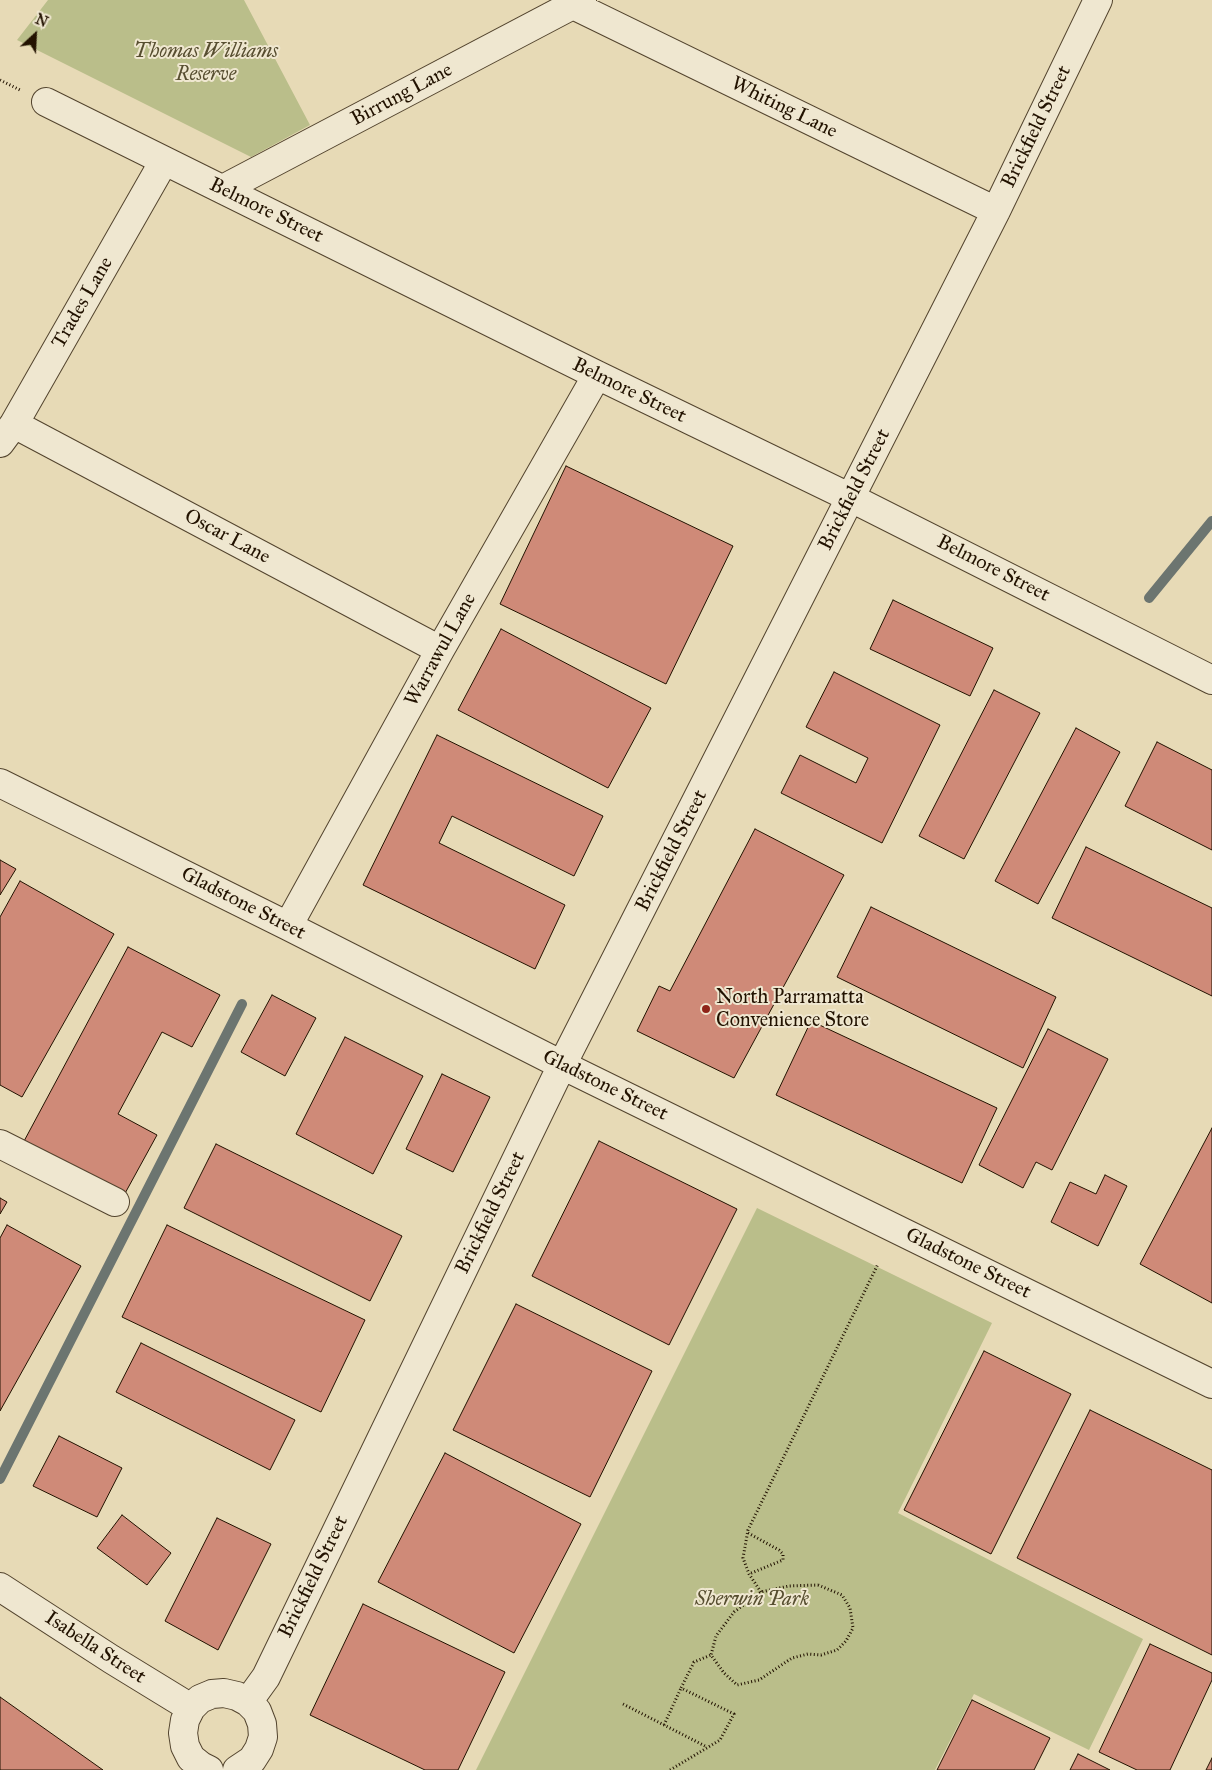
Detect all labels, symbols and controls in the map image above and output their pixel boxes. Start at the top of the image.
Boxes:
north arrow [10,10,60,60]
text: N [33,11,51,31]
park label: Thomas Williams Reserve [134,40,278,87]
street label: Birrung Lane [347,58,457,132]
street label: Brickfield Street [997,62,1077,192]
street label: Whiting Lane [727,72,841,144]
street label: Belmore Street [205,173,327,249]
street label: Trades Lane [47,253,119,353]
street label: Belmore Street [568,353,690,429]
street label: Brickfield Street [814,425,896,555]
street label: Oscar Lane [180,504,274,570]
street label: Belmore Street [933,530,1053,608]
street label: Warrawul Lane [400,589,482,711]
street label: Brickfield Street [631,786,713,916]
street label: Gladstone Street [177,862,309,946]
place label: North Parramatta Convenience Store [716,986,869,1033]
marker: North Parramatta Convenience Store [700,1003,712,1015]
street label: Gladstone Street [539,1045,671,1127]
street label: Brickfield Street [451,1148,531,1278]
street label: Gladstone Street [902,1223,1034,1305]
street label: Brickfield Street [274,1512,354,1642]
park label: Sherwin Park [695,1588,809,1612]
street label: Isabella Street [40,1607,150,1689]

